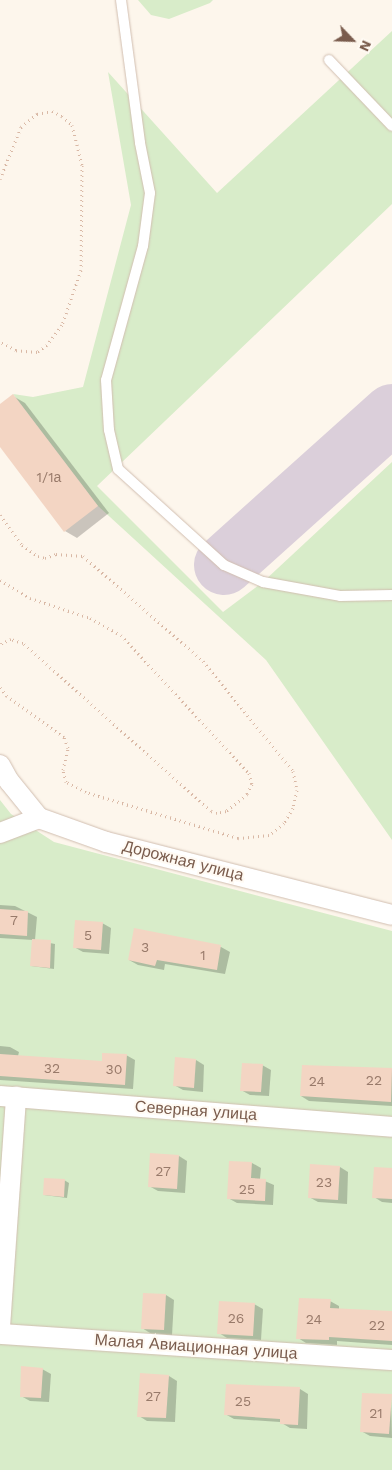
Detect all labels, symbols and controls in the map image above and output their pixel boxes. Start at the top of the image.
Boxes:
north arrow [327,15,377,65]
text: N [356,38,375,54]
house number: 1/1а [37,469,61,485]
street label: Дорожная улица [120,837,246,885]
house number: 7 [10,912,18,928]
house number: 5 [84,927,92,943]
house number: 3 [141,939,149,955]
house number: 1 [200,947,206,963]
house number: 32 [44,1060,60,1076]
house number: 30 [106,1061,122,1077]
house number: 22 [366,1072,382,1088]
house number: 24 [309,1073,325,1089]
street label: Северная улица [134,1097,258,1125]
house number: 27 [155,1163,171,1179]
house number: 23 [316,1174,332,1190]
house number: 25 [239,1181,255,1197]
house number: 26 [228,1310,244,1326]
house number: 24 [306,1311,322,1327]
house number: 22 [369,1317,385,1333]
street label: Малая Авиационная улица [94,1330,298,1364]
house number: 27 [145,1388,161,1404]
house number: 25 [235,1393,251,1409]
house number: 21 [369,1405,383,1421]

